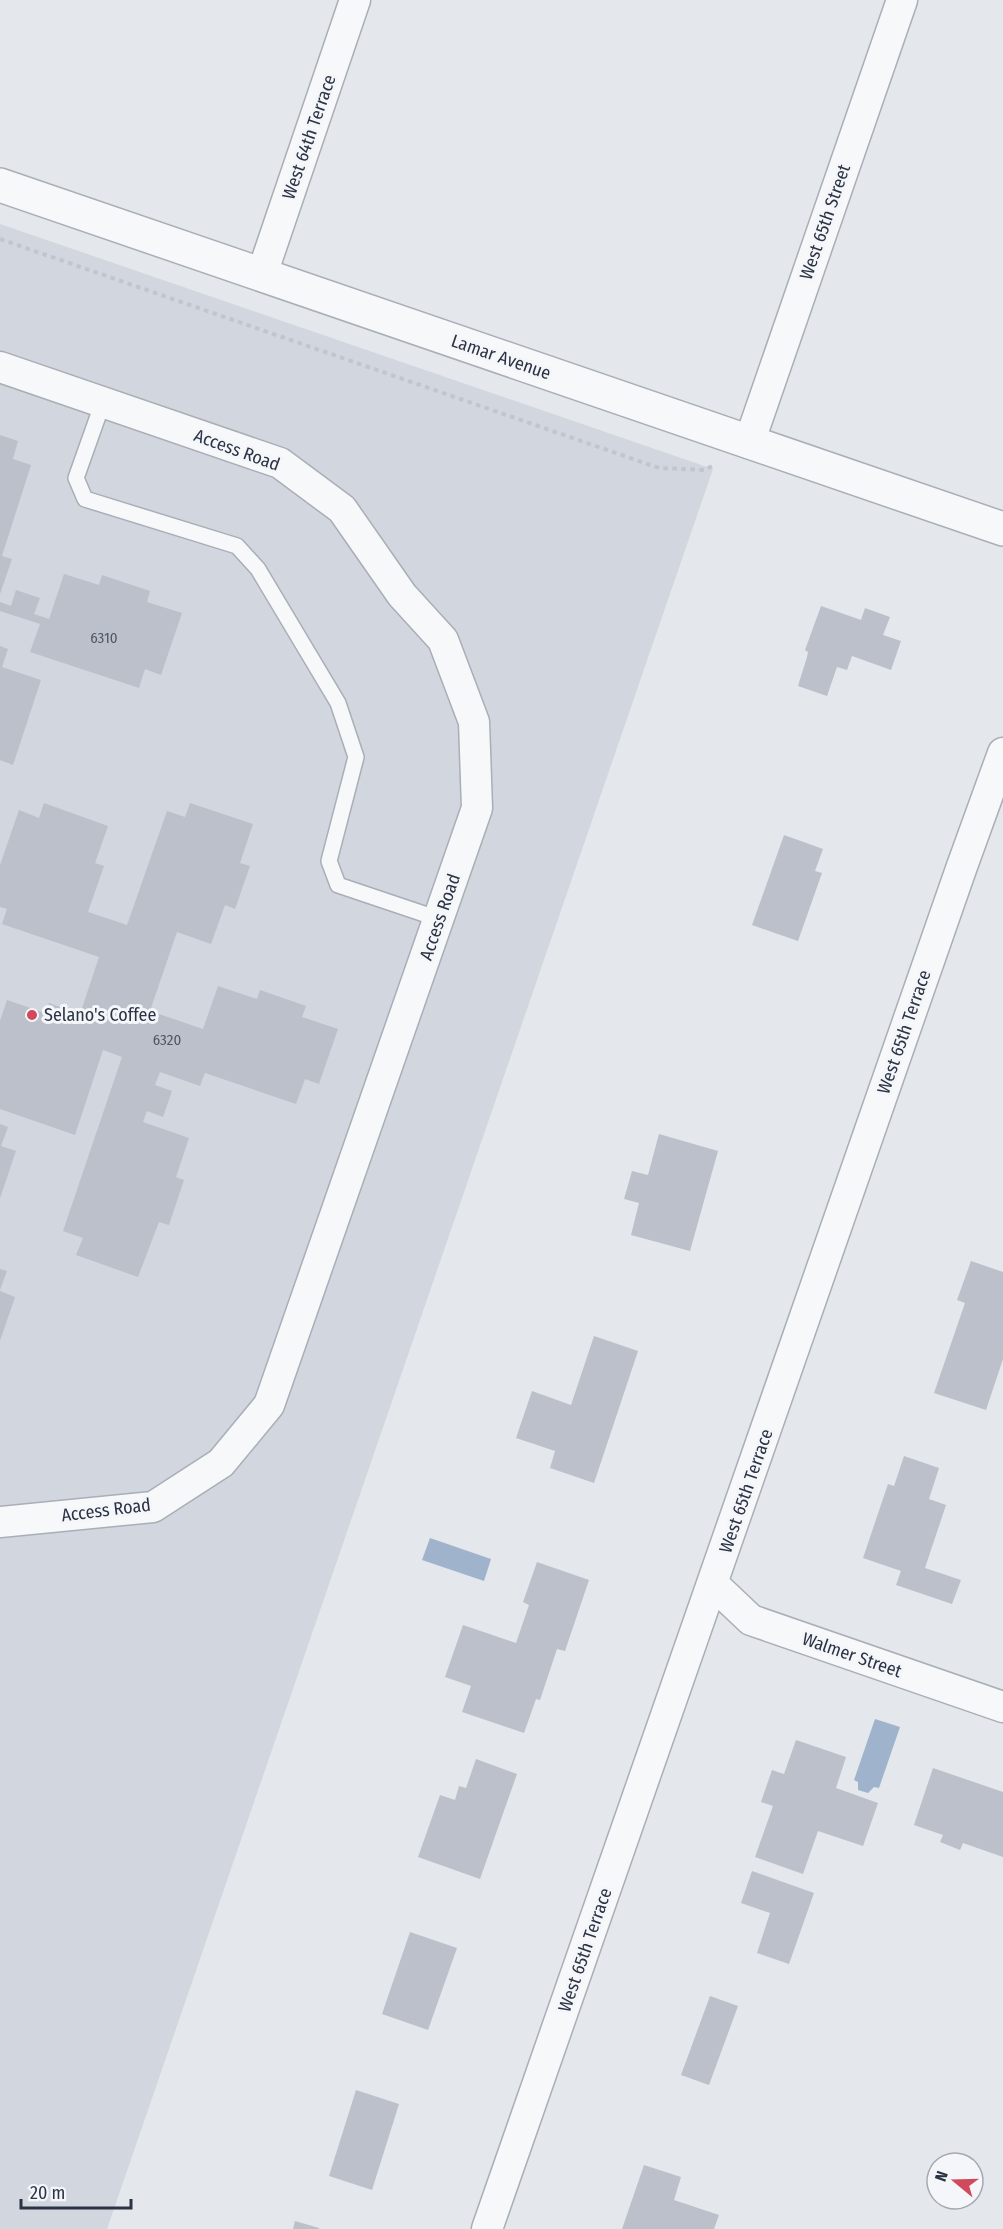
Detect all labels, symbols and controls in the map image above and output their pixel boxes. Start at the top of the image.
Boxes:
street label: West 64th Terrace [277,72,341,202]
street label: West 65th Street [795,161,855,283]
street label: Lamar Avenue [448,330,554,384]
street label: Access Road [191,424,283,476]
house number: 6310 [90,629,118,647]
street label: Access Road [415,871,465,963]
street label: West 65th Terrace [872,967,936,1097]
place label: Selano's Coffee [44,1004,156,1026]
marker: Selano's Coffee [25,1008,39,1022]
house number: 6320 [153,1031,181,1049]
street label: West 65th Terrace [714,1426,778,1556]
street label: Access Road [60,1494,152,1526]
street label: Walmer Street [799,1628,905,1682]
street label: West 65th Terrace [553,1885,617,2015]
north arrow [925,2151,985,2211]
text: N [931,2169,952,2184]
scale bar [21,2172,130,2210]
text: 20 m [30,2182,65,2204]

